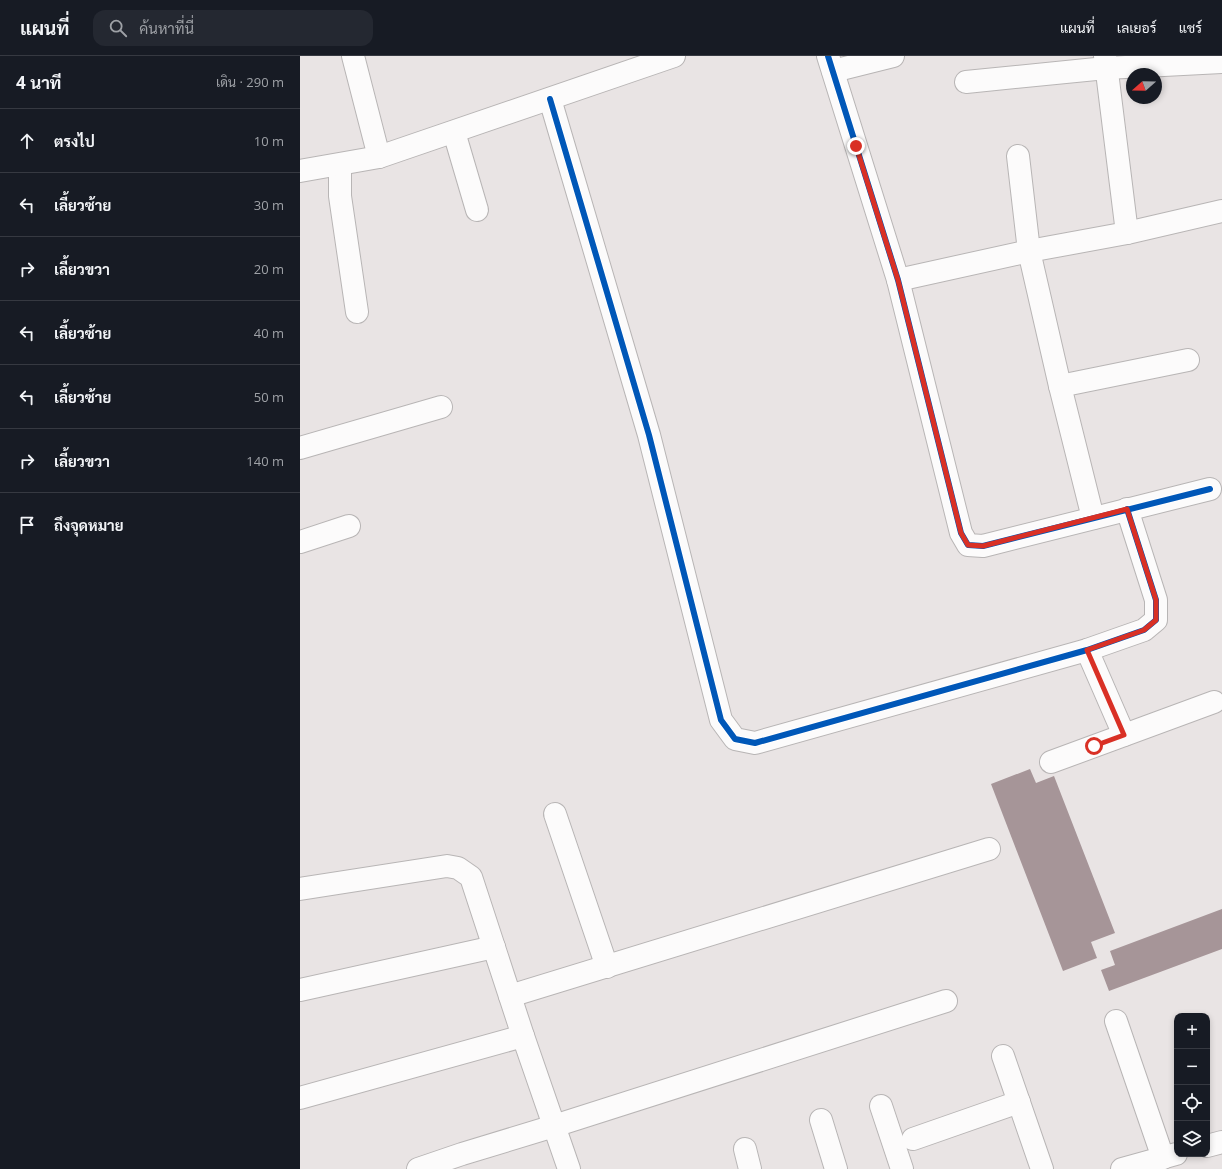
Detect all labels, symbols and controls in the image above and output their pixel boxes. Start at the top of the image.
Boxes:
search box [93,10,373,46]
text: แผนที่ [20,15,69,41]
icon: search [107,17,129,39]
text: ค้นหาที่นี่ [139,18,194,38]
text: แผนที่ [1060,18,1095,37]
text: เลเยอร์ [1117,18,1157,37]
text: แชร์ [1179,18,1202,37]
north arrow [1126,68,1162,104]
text: 4 นาที [16,71,61,94]
text: เดิน · 290 m [216,73,284,91]
icon: ahead [16,130,38,152]
text: ตรงไป [54,131,95,151]
text: 10 m [254,132,284,150]
route end [847,137,865,155]
icon: left [16,194,38,216]
text: เลี้ยวซ้าย [54,195,111,215]
text: 30 m [254,196,284,214]
icon: right [16,258,38,280]
text: เลี้ยวขวา [54,259,110,279]
text: 20 m [254,260,284,278]
icon: left [16,322,38,344]
text: เลี้ยวซ้าย [54,323,111,343]
text: 40 m [254,324,284,342]
icon: left [16,386,38,408]
text: เลี้ยวซ้าย [54,387,111,407]
text: 50 m [254,388,284,406]
icon: right [16,450,38,472]
text: เลี้ยวขวา [54,451,110,471]
text: 140 m [246,452,284,470]
icon: arrive [16,514,38,536]
text: ถึงจุดหมาย [54,515,124,535]
route start [1085,737,1103,755]
map controls [1174,1013,1210,1157]
button: + [1174,1013,1210,1049]
button: − [1174,1049,1210,1085]
button: locate [1174,1085,1210,1121]
button: layers [1174,1121,1210,1157]

